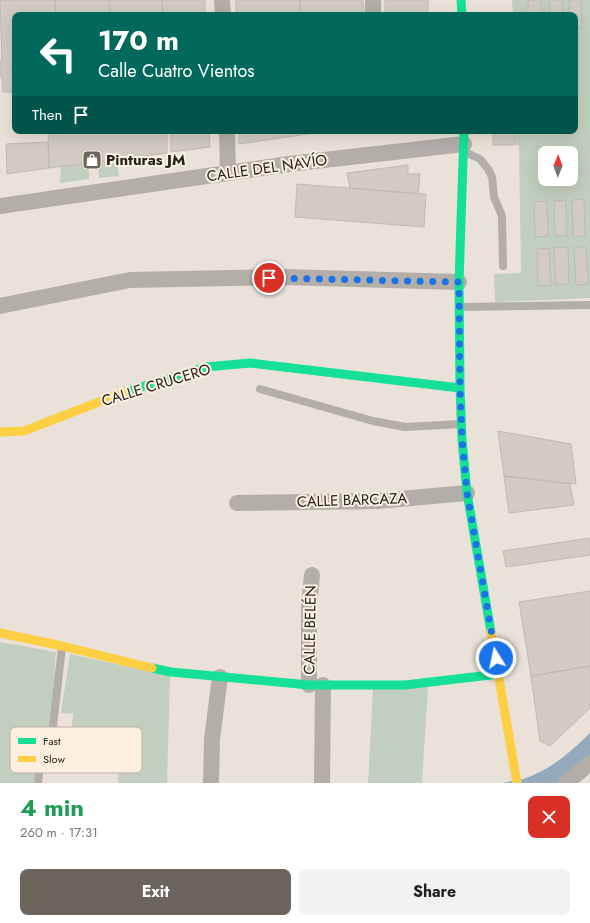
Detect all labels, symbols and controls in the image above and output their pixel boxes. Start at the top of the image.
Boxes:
text: 170 m [98,20,179,61]
icon: left [32,28,84,80]
text: Calle Cuatro Vientos [98,58,255,84]
text: Then [32,104,62,126]
icon: arrive [70,104,92,126]
north arrow [538,146,578,186]
map controls [538,146,578,186]
shop icon: Pinturas JM [81,149,103,171]
place label: Pinturas JM [106,149,185,171]
street label: CALLE DEL NAVÍO [205,149,329,187]
pin [252,261,286,295]
icon: arrive [258,267,280,289]
street label: CALLE CRUCERO [99,358,213,412]
street label: CALLE BARCAZA [296,487,408,513]
street label: CALLE BELÉN [298,585,322,675]
position arrow [475,637,517,679]
legend [10,727,142,773]
text: Fast [43,733,61,749]
text: Slow [43,751,65,767]
text: 4 min [20,790,84,825]
button: close [528,796,570,838]
text: 260 m · 17:31 [20,823,98,842]
button: Exit [20,869,291,915]
button: Share [299,869,570,915]

